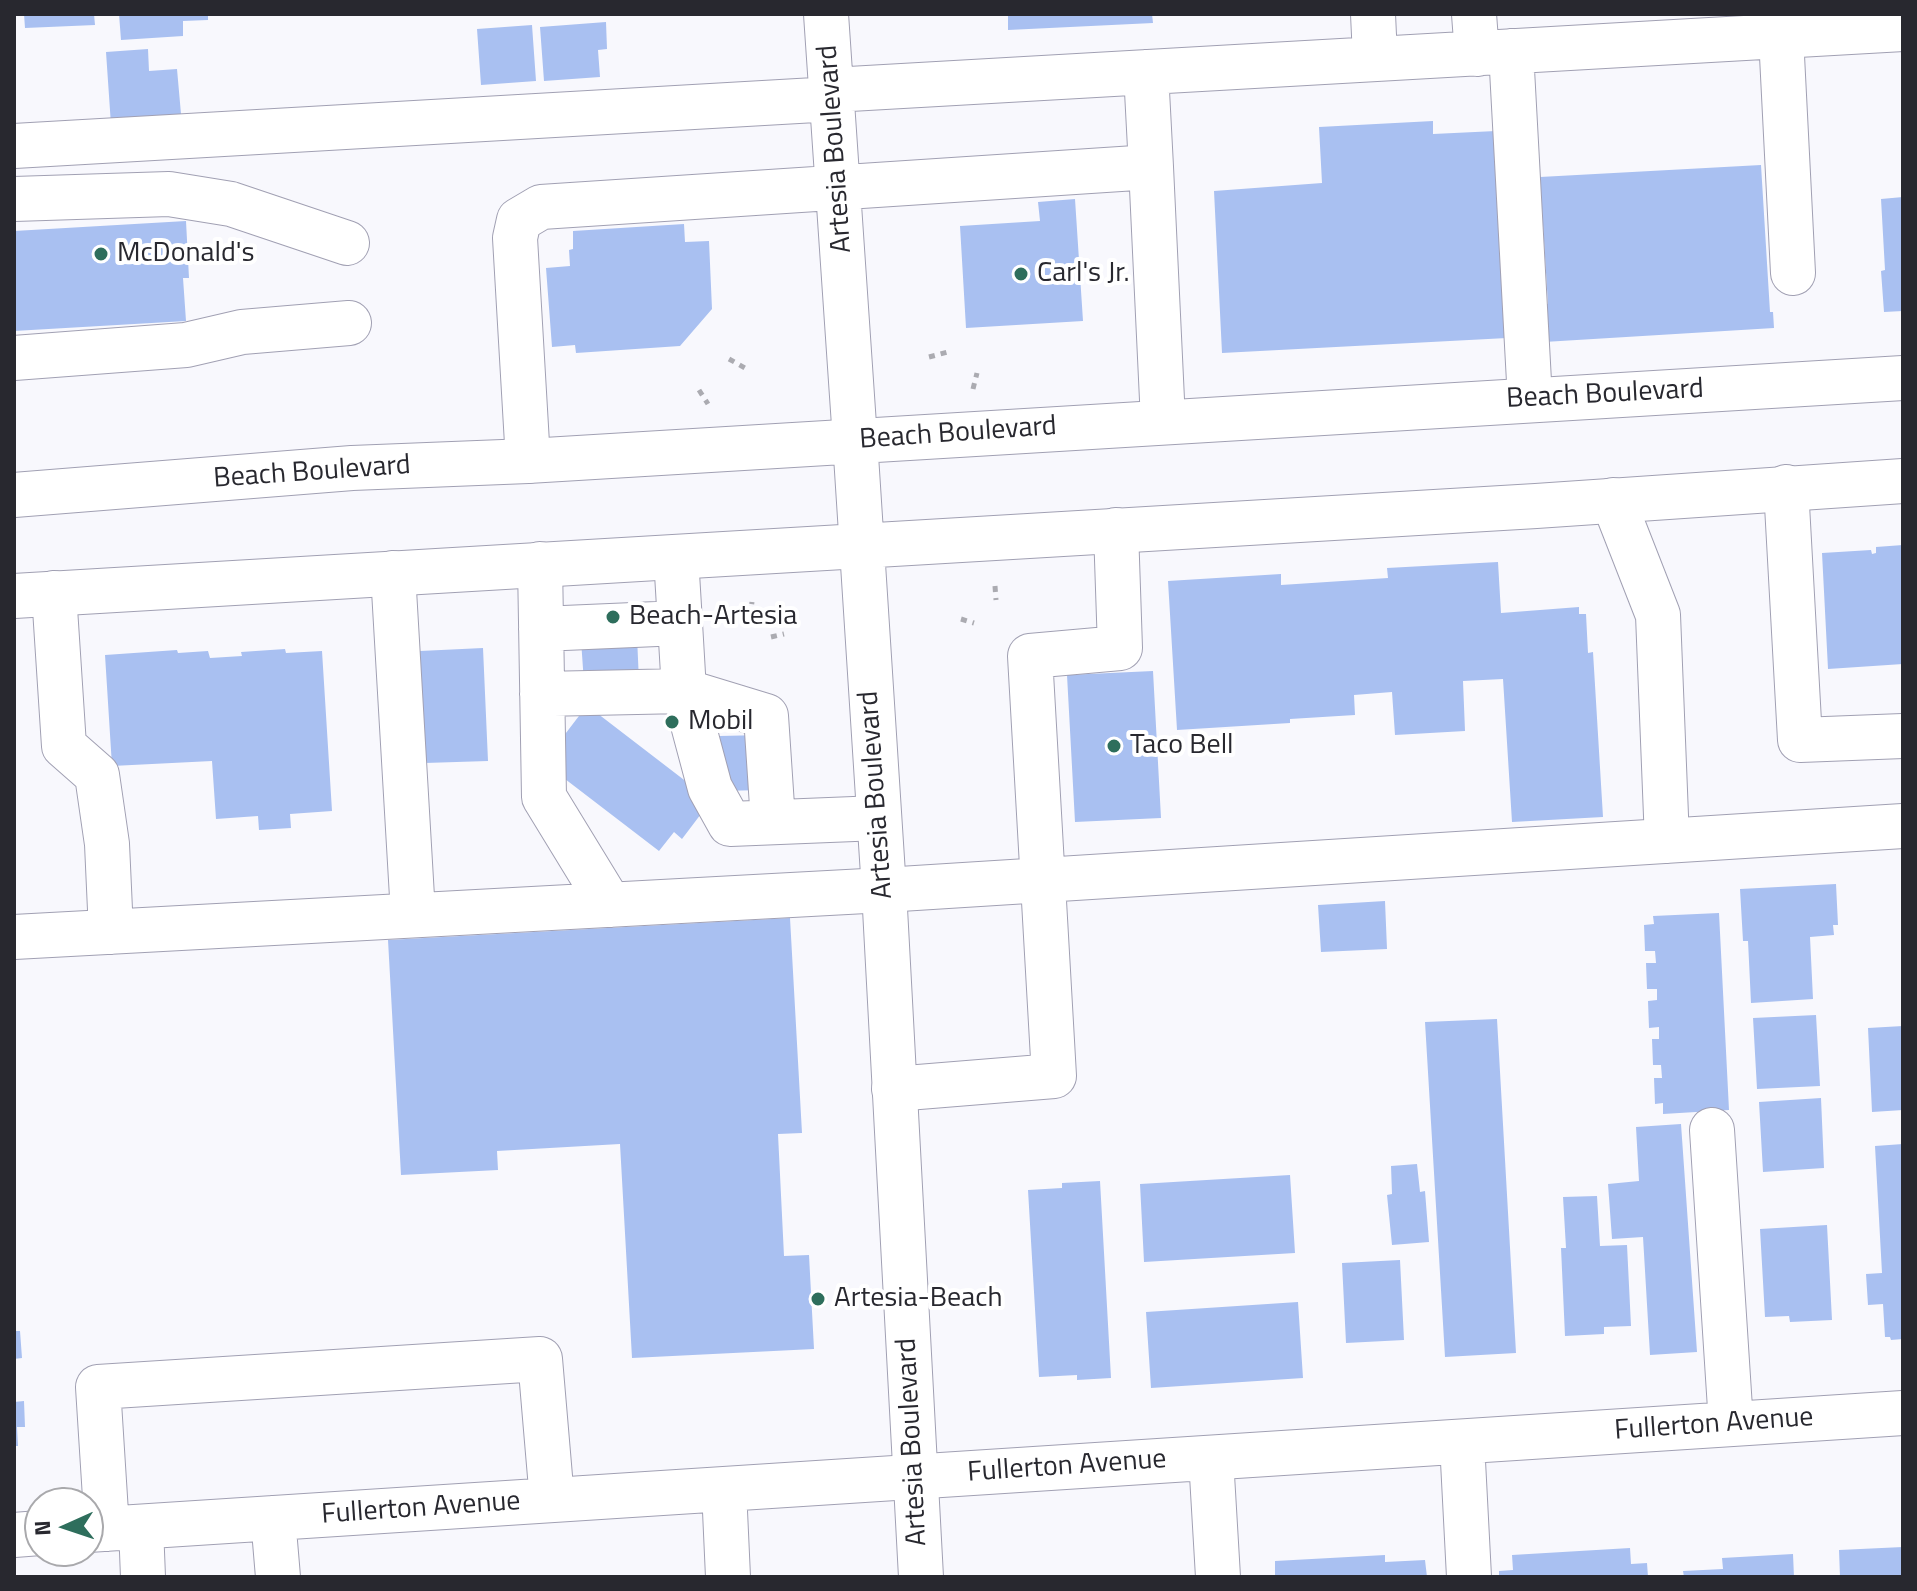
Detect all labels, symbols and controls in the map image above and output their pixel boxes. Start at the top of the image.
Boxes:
street label: Artesia Boulevard [812,44,860,254]
place label: McDonald's [117,237,254,271]
marker: McDonald's [92,245,110,263]
place label: Carl's Jr. [1037,257,1130,291]
marker: Carl's Jr. [1012,265,1030,283]
street label: Beach Boulevard [1506,373,1704,417]
street label: Beach Boulevard [858,410,1058,458]
street label: Beach Boulevard [212,449,412,497]
place label: Beach-Artesia [629,600,797,634]
marker: Beach-Artesia [604,608,622,626]
street label: Artesia Boulevard [853,690,901,900]
place label: Mobil [688,705,753,739]
marker: Mobil [663,713,681,731]
place label: Taco Bell [1130,729,1234,763]
marker: Taco Bell [1105,737,1123,755]
place label: Artesia-Beach [834,1282,1002,1316]
marker: Artesia-Beach [809,1290,827,1308]
street label: Artesia Boulevard [891,1337,935,1547]
street label: Fullerton Avenue [1613,1401,1815,1449]
street label: Fullerton Avenue [966,1443,1168,1491]
street label: Fullerton Avenue [320,1485,522,1533]
north arrow [24,1487,104,1567]
text: N [25,1520,59,1537]

